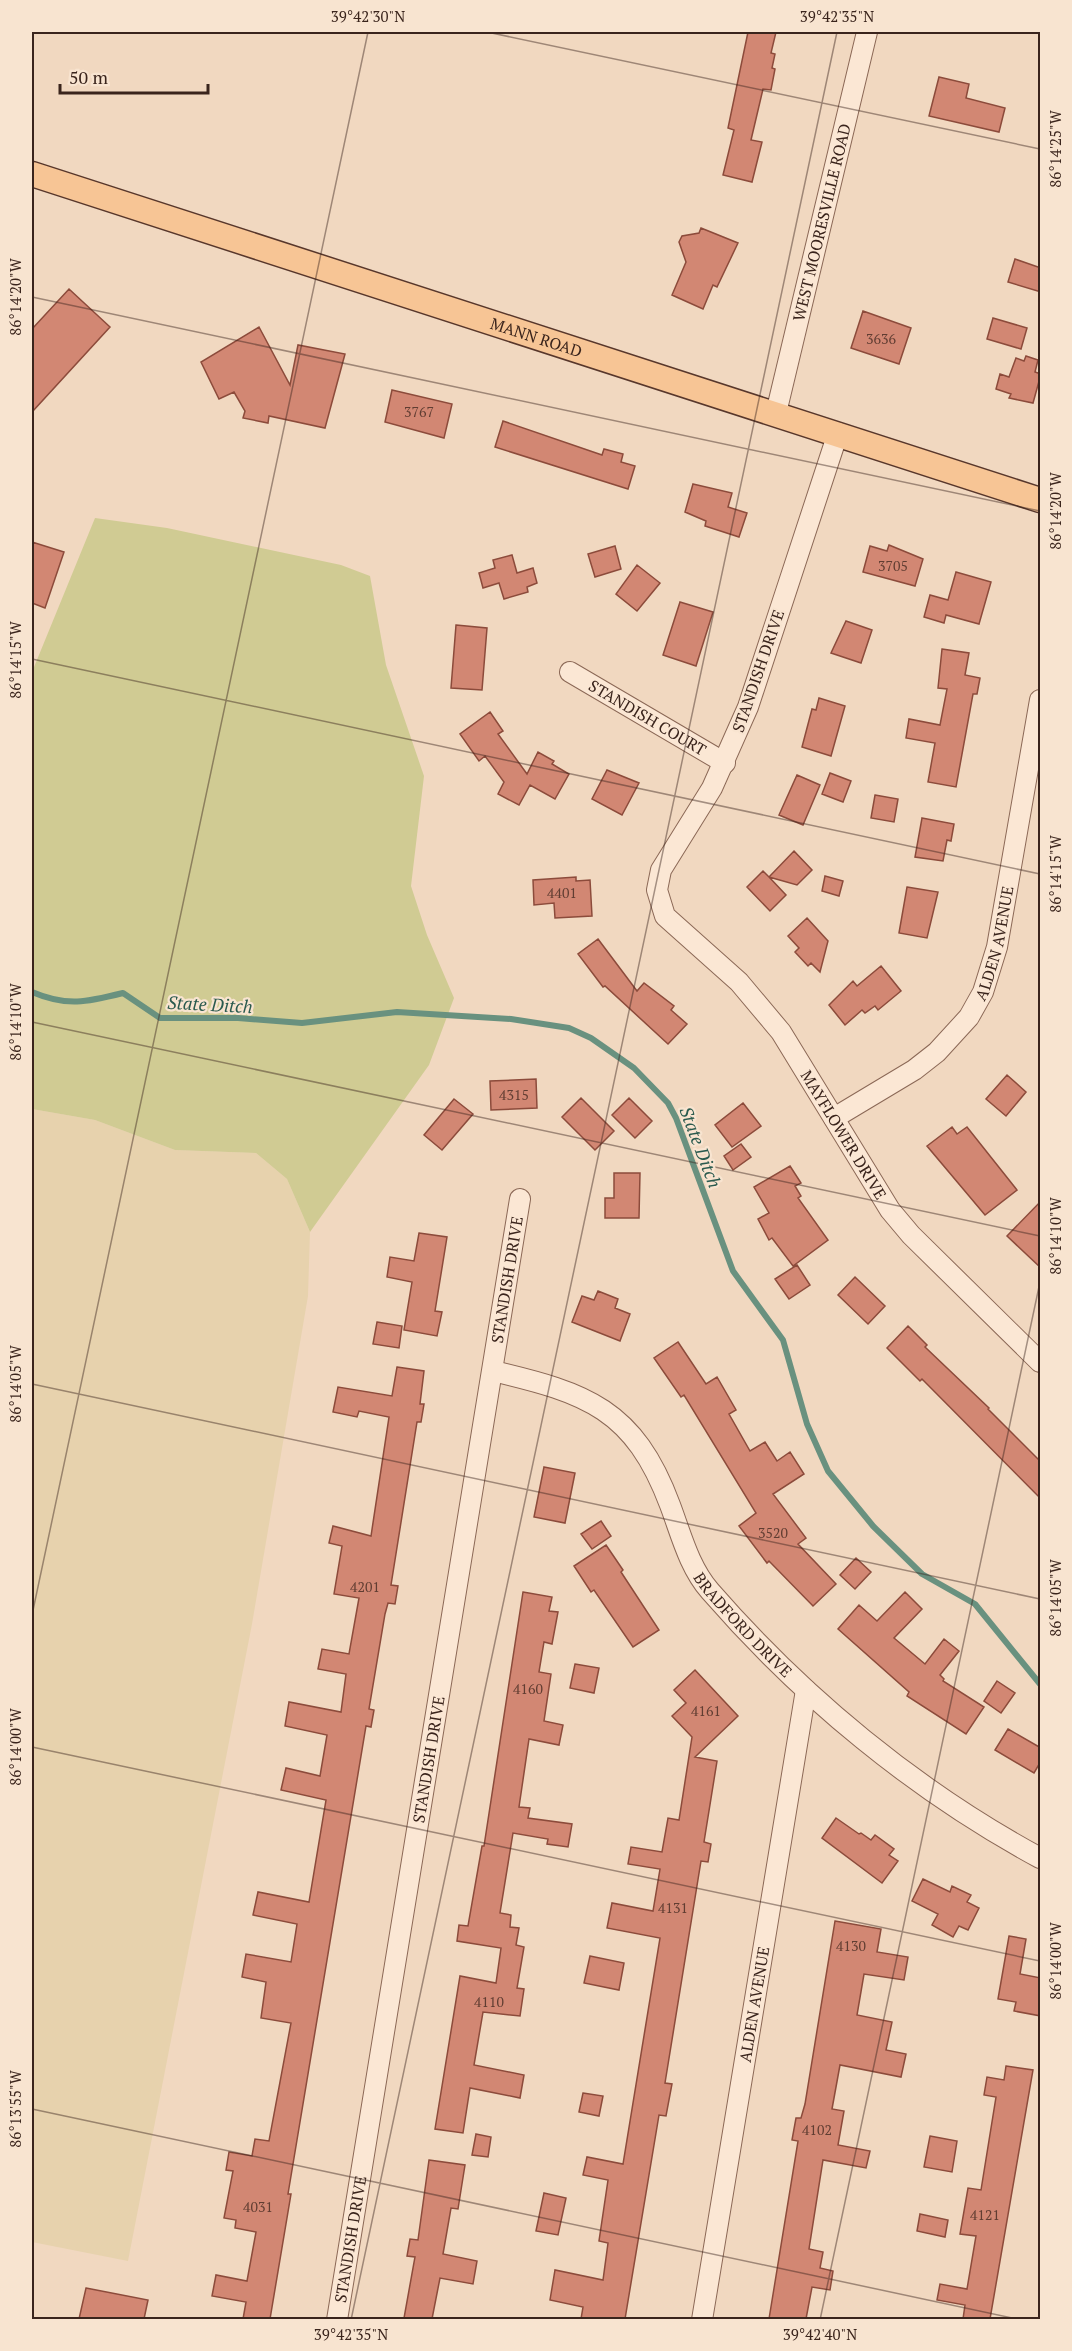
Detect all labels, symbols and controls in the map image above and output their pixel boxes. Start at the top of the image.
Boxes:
text: 39°42'30"N [331,6,405,26]
text: 39°42'35"N [800,6,874,26]
scale bar [60,57,208,95]
text: 50 m [69,65,109,89]
text: 86°14'25"W [1045,109,1065,188]
street label: WEST MOORESVILLE ROAD [787,121,856,323]
text: 86°14'20"W [5,257,25,336]
street label: MANN ROAD [488,312,585,362]
house number: 3636 [866,329,896,348]
house number: 3767 [404,402,434,421]
text: 86°14'20"W [1045,471,1065,550]
house number: 3705 [878,556,908,575]
street label: STANDISH DRIVE [727,607,789,735]
text: 86°14'15"W [5,620,25,699]
street label: STANDISH COURT [585,674,711,761]
text: 86°14'15"W [1045,834,1065,913]
house number: 4401 [547,883,577,902]
street label: ALDEN AVENUE [969,884,1018,1004]
text: 86°14'10"W [5,982,25,1061]
water label: State Ditch [167,990,253,1018]
street label: MAYFLOWER DRIVE [796,1066,892,1203]
house number: 4315 [499,1085,529,1104]
water label: State Ditch [674,1103,728,1191]
text: 86°14'10"W [1045,1196,1065,1275]
street label: STANDISH DRIVE [486,1215,528,1345]
text: 86°14'05"W [5,1344,25,1423]
house number: 3520 [758,1523,788,1542]
text: 86°14'05"W [1045,1558,1065,1637]
street label: BRADFORD DRIVE [689,1568,797,1682]
house number: 4201 [350,1577,380,1596]
house number: 4160 [513,1679,543,1698]
street label: STANDISH DRIVE [407,1694,450,1825]
house number: 4161 [691,1701,721,1720]
text: 86°14'00"W [5,1707,25,1786]
house number: 4131 [658,1898,688,1917]
text: 86°14'00"W [1045,1921,1065,2000]
house number: 4130 [836,1936,866,1955]
street label: ALDEN AVENUE [734,1945,775,2064]
house number: 4110 [474,1992,504,2011]
text: 86°13'55"W [5,2069,25,2148]
house number: 4102 [802,2120,832,2139]
street label: STANDISH DRIVE [329,2174,371,2304]
house number: 4031 [243,2197,273,2216]
house number: 4121 [970,2205,1000,2224]
text: 39°42'35"N [314,2324,388,2344]
text: 39°42'40"N [783,2324,857,2344]

